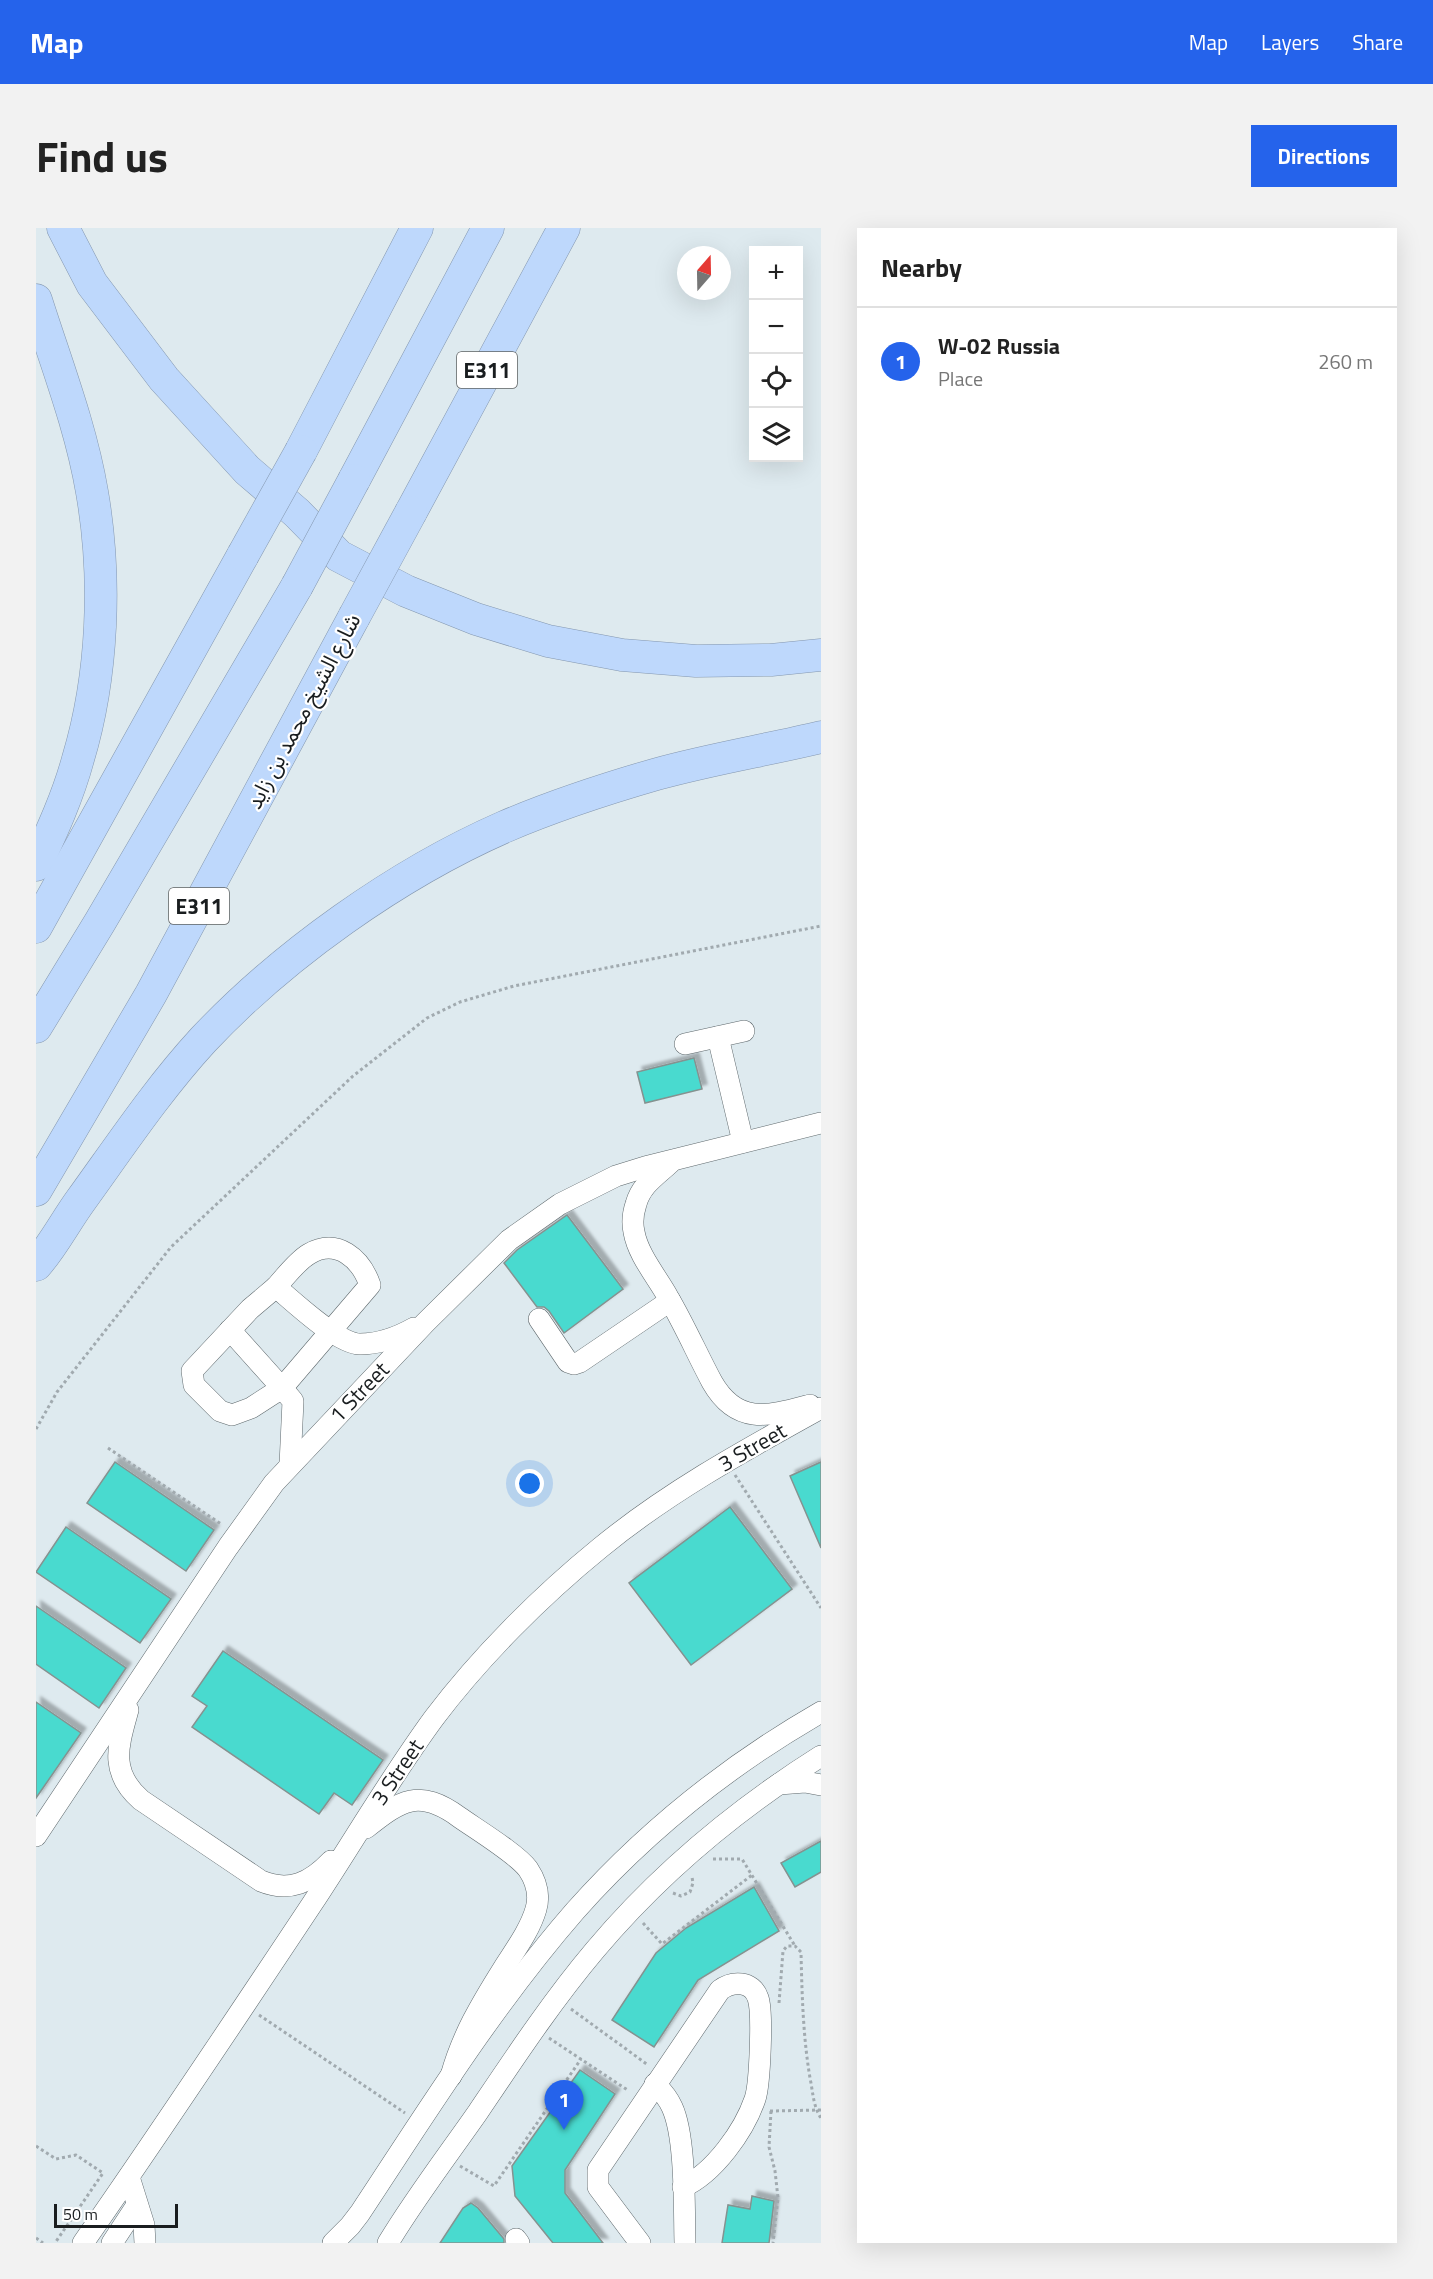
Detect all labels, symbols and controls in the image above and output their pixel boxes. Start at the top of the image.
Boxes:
text: Map [30,21,84,64]
text: Map [1189,26,1228,58]
text: Layers [1261,26,1319,58]
text: Share [1352,26,1403,58]
text: Find us [36,124,168,188]
button: Directions [1251,125,1397,187]
north arrow [677,246,731,300]
map controls [749,246,803,462]
button: + [749,246,803,300]
text: Nearby [881,248,962,287]
button: − [749,300,803,354]
text: W-02 Russia [938,329,1060,363]
text: 1 [895,346,906,377]
text: 260 m [1318,346,1373,377]
road number: E311 [457,352,517,388]
button: locate [749,354,803,408]
text: Place [938,363,983,394]
button: layers [749,408,803,462]
street label: شارع الشيخ محمد بن زايد [237,607,369,815]
road number: E311 [169,888,229,924]
street label: 1 Street [321,1353,397,1430]
street label: 3 Street [712,1414,793,1480]
your location [515,1469,544,1498]
street label: 3 Street [362,1732,432,1812]
pin: 1 [544,2080,584,2130]
scale bar [54,2201,178,2228]
text: 50 m [63,2202,98,2226]

